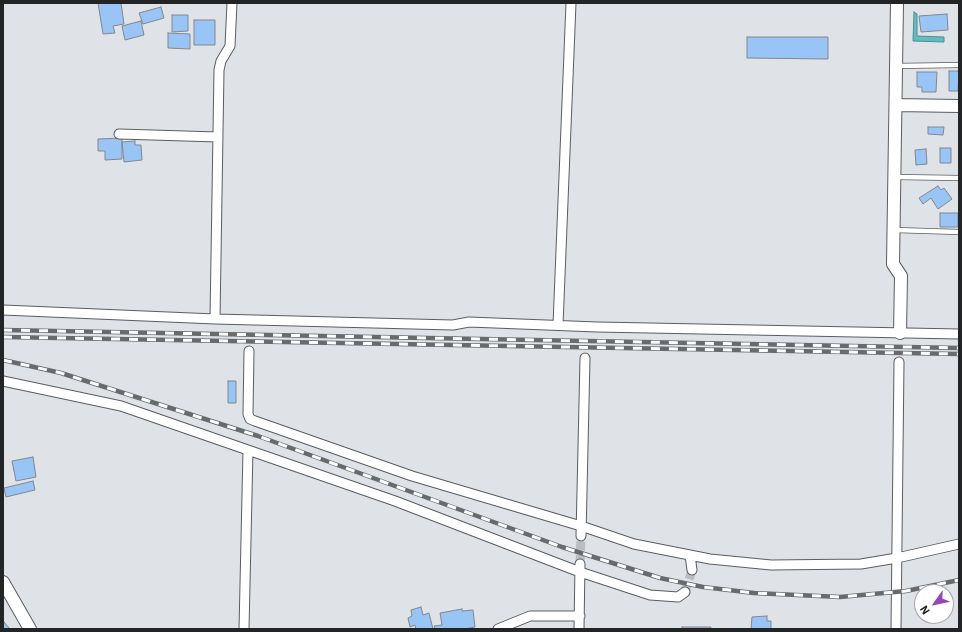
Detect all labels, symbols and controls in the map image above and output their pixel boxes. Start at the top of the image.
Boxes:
north arrow [914,584,954,624]
text: N [917,603,933,617]

